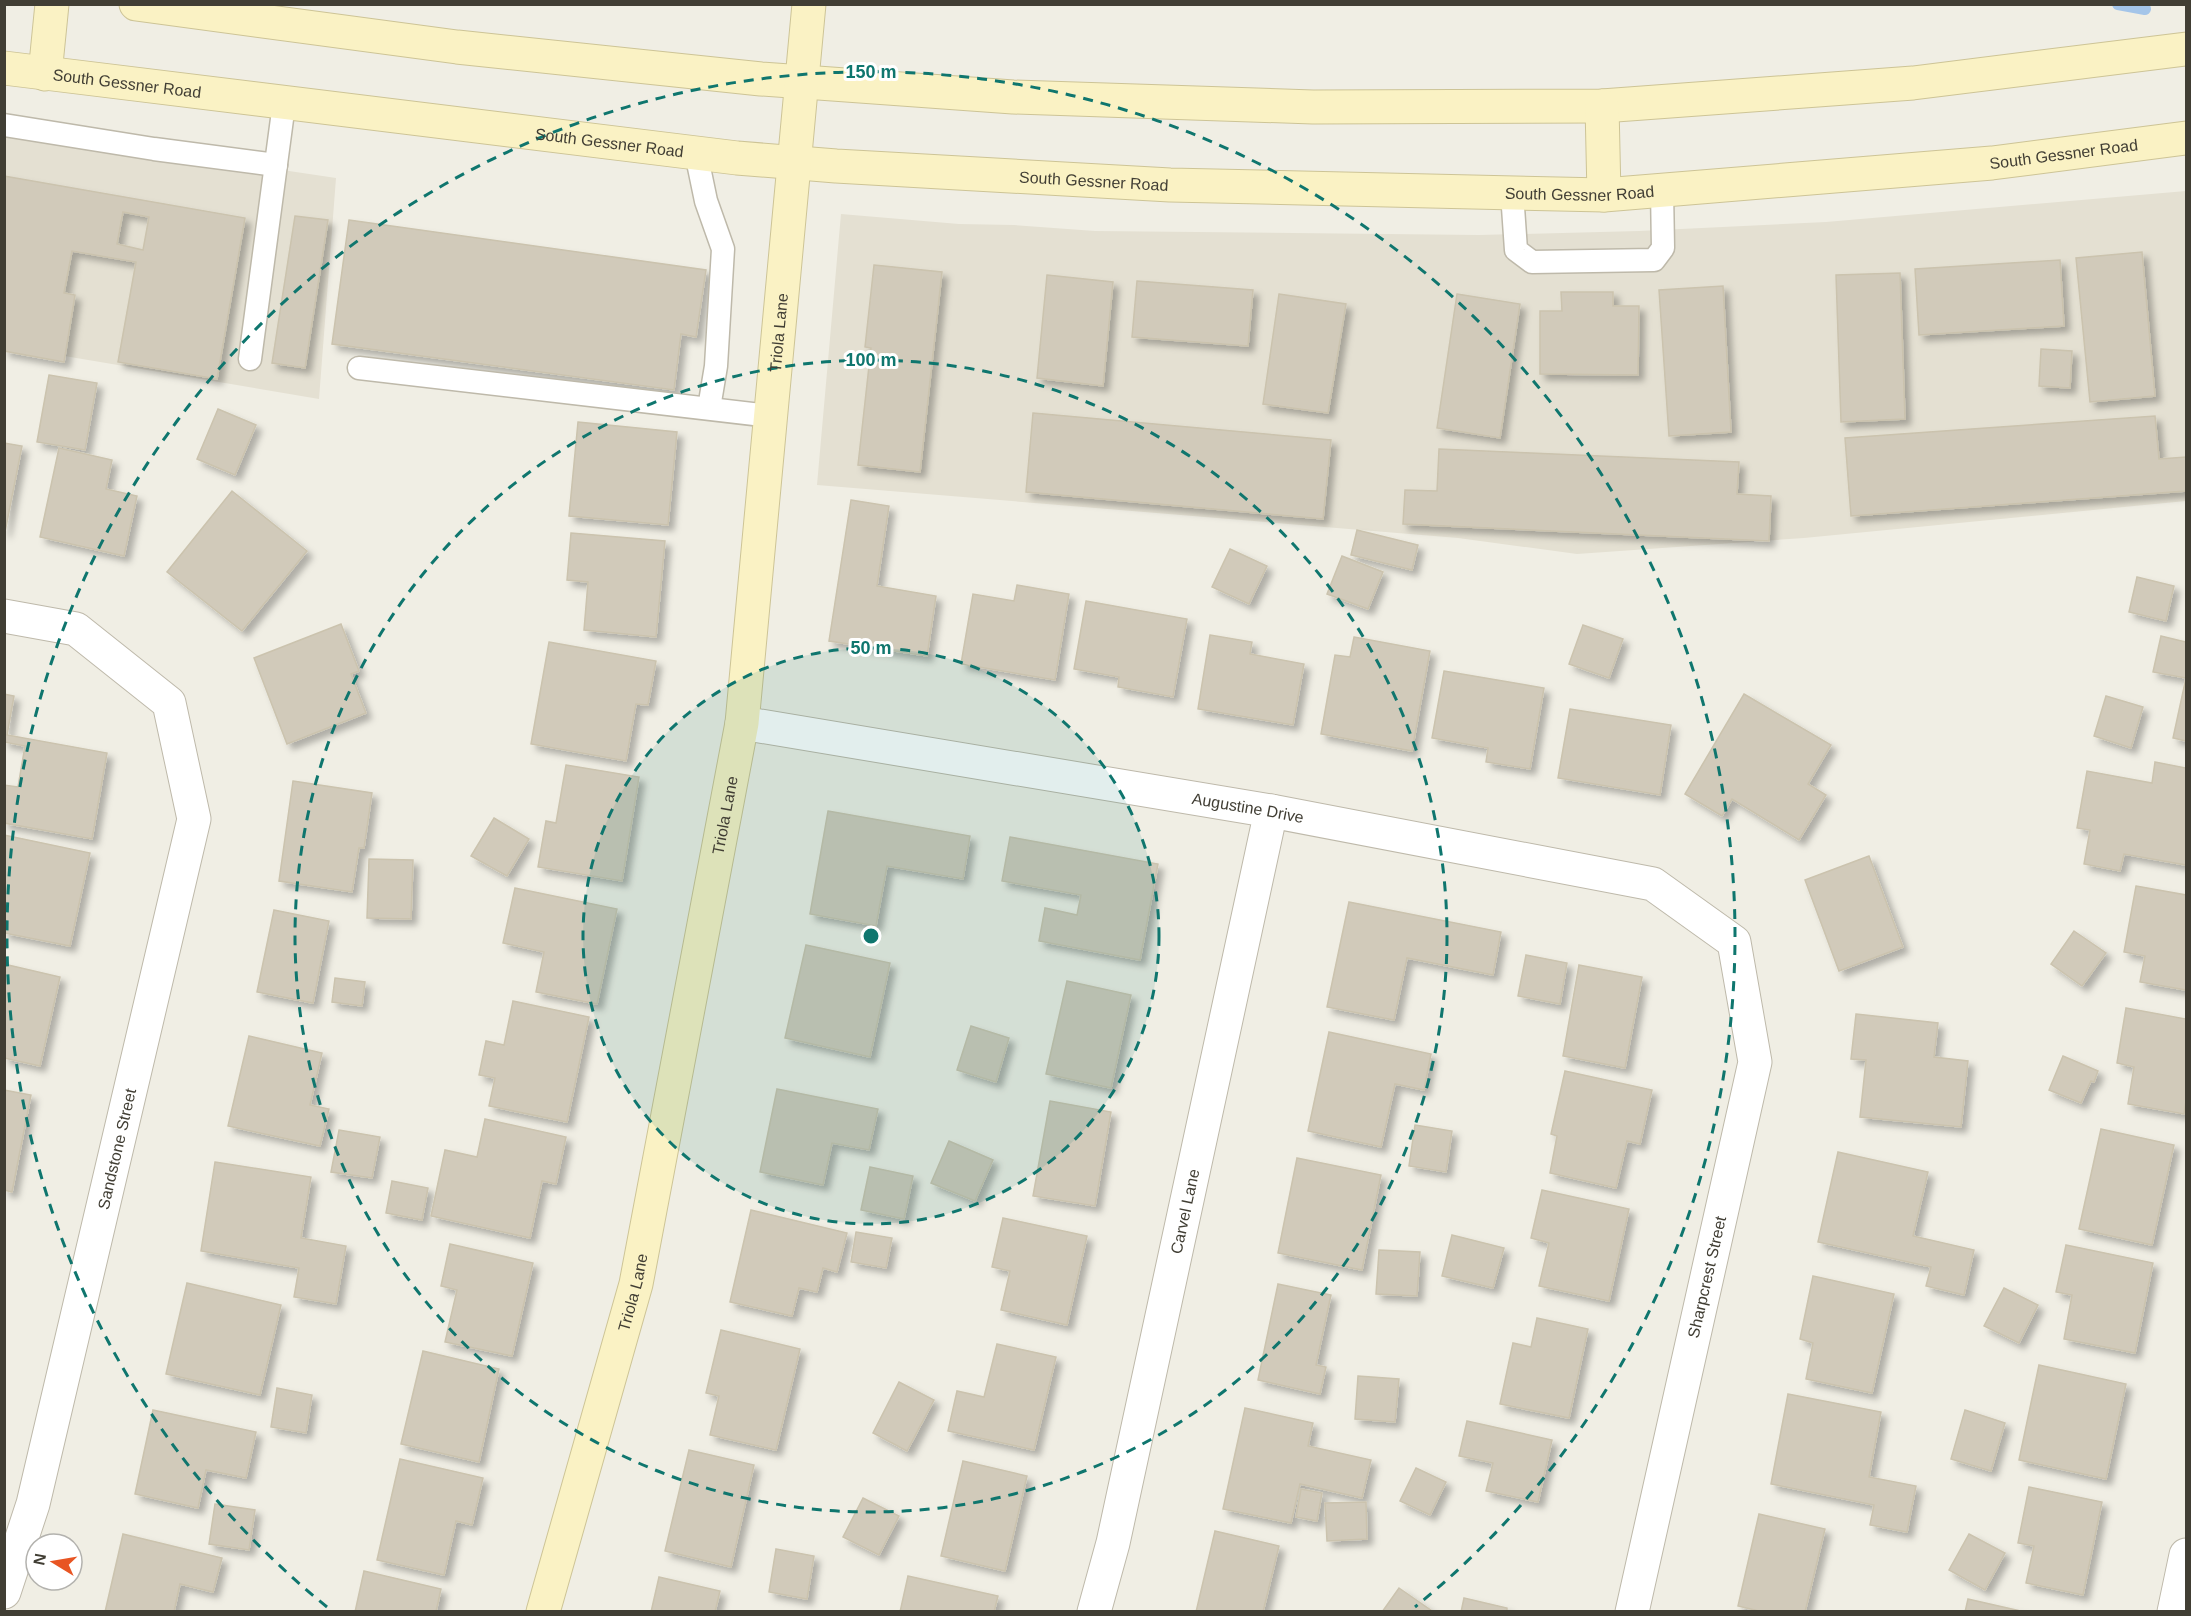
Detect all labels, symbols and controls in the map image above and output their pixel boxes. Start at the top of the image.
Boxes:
text: 150 m [845,62,897,82]
street label: South Gessner Road [52,66,202,101]
street label: South Gessner Road [534,125,685,160]
street label: South Gessner Road [1988,136,2139,172]
street label: South Gessner Road [1019,168,1169,193]
street label: South Gessner Road [1505,182,1655,204]
street label: Triola Lane [766,292,791,373]
text: 100 m [845,350,897,370]
text: 50 m [850,638,892,658]
street label: Triola Lane [709,774,740,856]
street label: Augustine Drive [1191,790,1305,826]
centre of rings [861,926,881,946]
street label: Sandstone Street [95,1086,139,1211]
street label: Carvel Lane [1167,1167,1202,1255]
street label: Sharpcrest Street [1685,1214,1729,1340]
street label: Triola Lane [615,1252,650,1333]
north arrow [24,1532,84,1592]
text: N [30,1552,49,1567]

